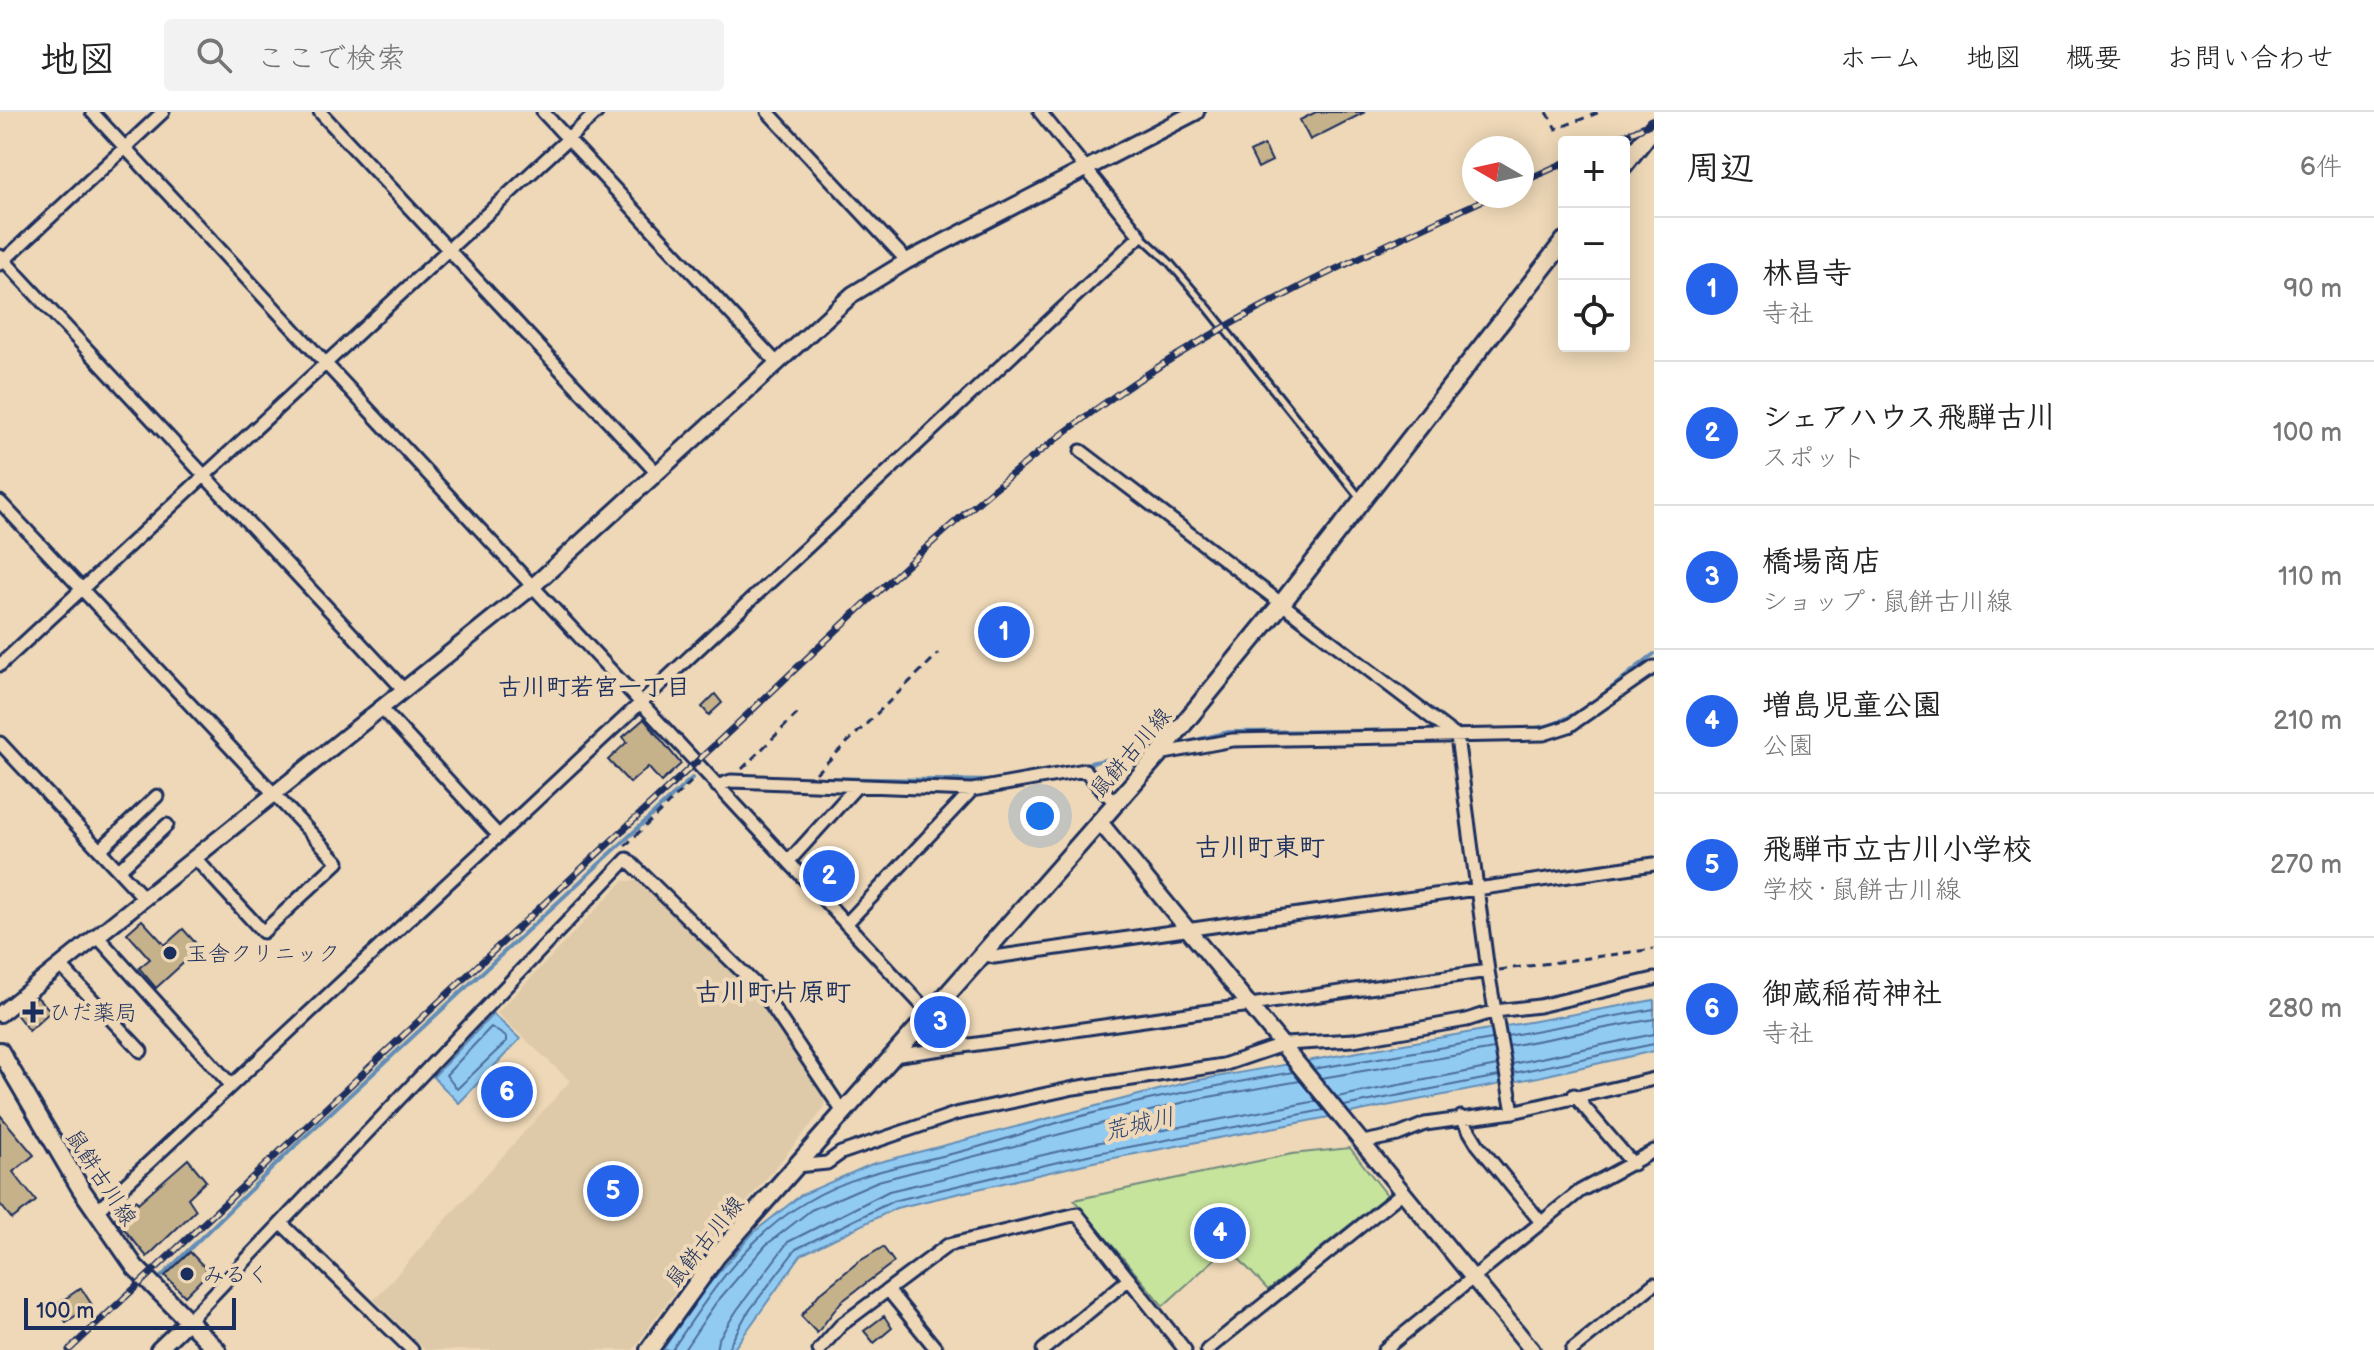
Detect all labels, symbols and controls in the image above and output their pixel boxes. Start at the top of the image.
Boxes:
search box [164,19,724,91]
icon: search [192,33,236,77]
text: 地図 [40,38,116,83]
text: ここで検索 [256,41,406,77]
text: ホーム [1839,42,1922,75]
text: 地図 [1966,42,2022,75]
text: 概要 [2066,42,2122,75]
text: お問い合わせ [2166,42,2334,75]
north arrow [1462,136,1534,208]
map controls [1558,136,1630,352]
button: + [1558,136,1630,208]
text: 周辺 [1686,148,1754,189]
text: 6件 [2300,152,2342,183]
button: − [1558,208,1630,280]
text: 林昌寺 [1762,256,1852,292]
text: 1 [1707,274,1717,305]
text: 90 m [2283,274,2342,305]
button: locate [1558,280,1630,352]
text: 寺社 [1762,299,1814,330]
text: シェアハウス飛騨古川 [1762,400,2057,436]
text: 2 [1704,418,1720,449]
text: 100 m [2273,418,2342,449]
text: スポット [1762,443,1866,474]
text: 橋場商店 [1762,544,1882,580]
text: 3 [1704,562,1720,593]
text: 110 m [2278,562,2342,593]
text: ショップ · 鼠餅古川線 [1762,587,2012,618]
pin: 1 [978,602,1030,662]
district label: 古川町若宮一丁目 [498,673,690,702]
text: 増島児童公園 [1762,688,1942,724]
street label: 鼠餅古川線 [1085,703,1177,803]
text: 4 [1704,706,1720,737]
text: 210 m [2273,706,2342,737]
text: 公園 [1762,731,1814,762]
your location [1020,796,1060,836]
text: 飛騨市立古川小学校 [1762,832,2032,868]
district label: 古川町東町 [1195,833,1325,864]
pin: 2 [803,846,855,906]
text: 5 [1704,850,1720,881]
text: 270 m [2270,850,2342,881]
text: 学校 · 鼠餅古川線 [1762,875,1961,906]
place label: 玉舎クリニック [186,941,340,968]
marker: 玉舎クリニック [161,944,179,962]
text: 御蔵稲荷神社 [1762,976,1942,1012]
district label: 古川町片原町 [695,978,851,1009]
pin: 3 [914,992,966,1052]
text: 6 [1704,994,1720,1025]
text: 280 m [2268,994,2342,1025]
place label: ひだ薬局 [49,1000,137,1027]
marker: ひだ薬局 [24,1003,42,1021]
text: 寺社 [1762,1019,1814,1050]
pin: 6 [481,1062,533,1122]
water label: 荒城川 [1101,1102,1177,1147]
street label: 鼠餅古川線 [59,1124,142,1231]
pin: 5 [587,1161,639,1221]
street label: 鼠餅古川線 [660,1191,750,1293]
pin: 4 [1194,1203,1246,1263]
place label: みるく [203,1262,269,1289]
marker: みるく [178,1265,196,1283]
scale bar [24,1294,236,1330]
text: 100 m [36,1298,95,1325]

